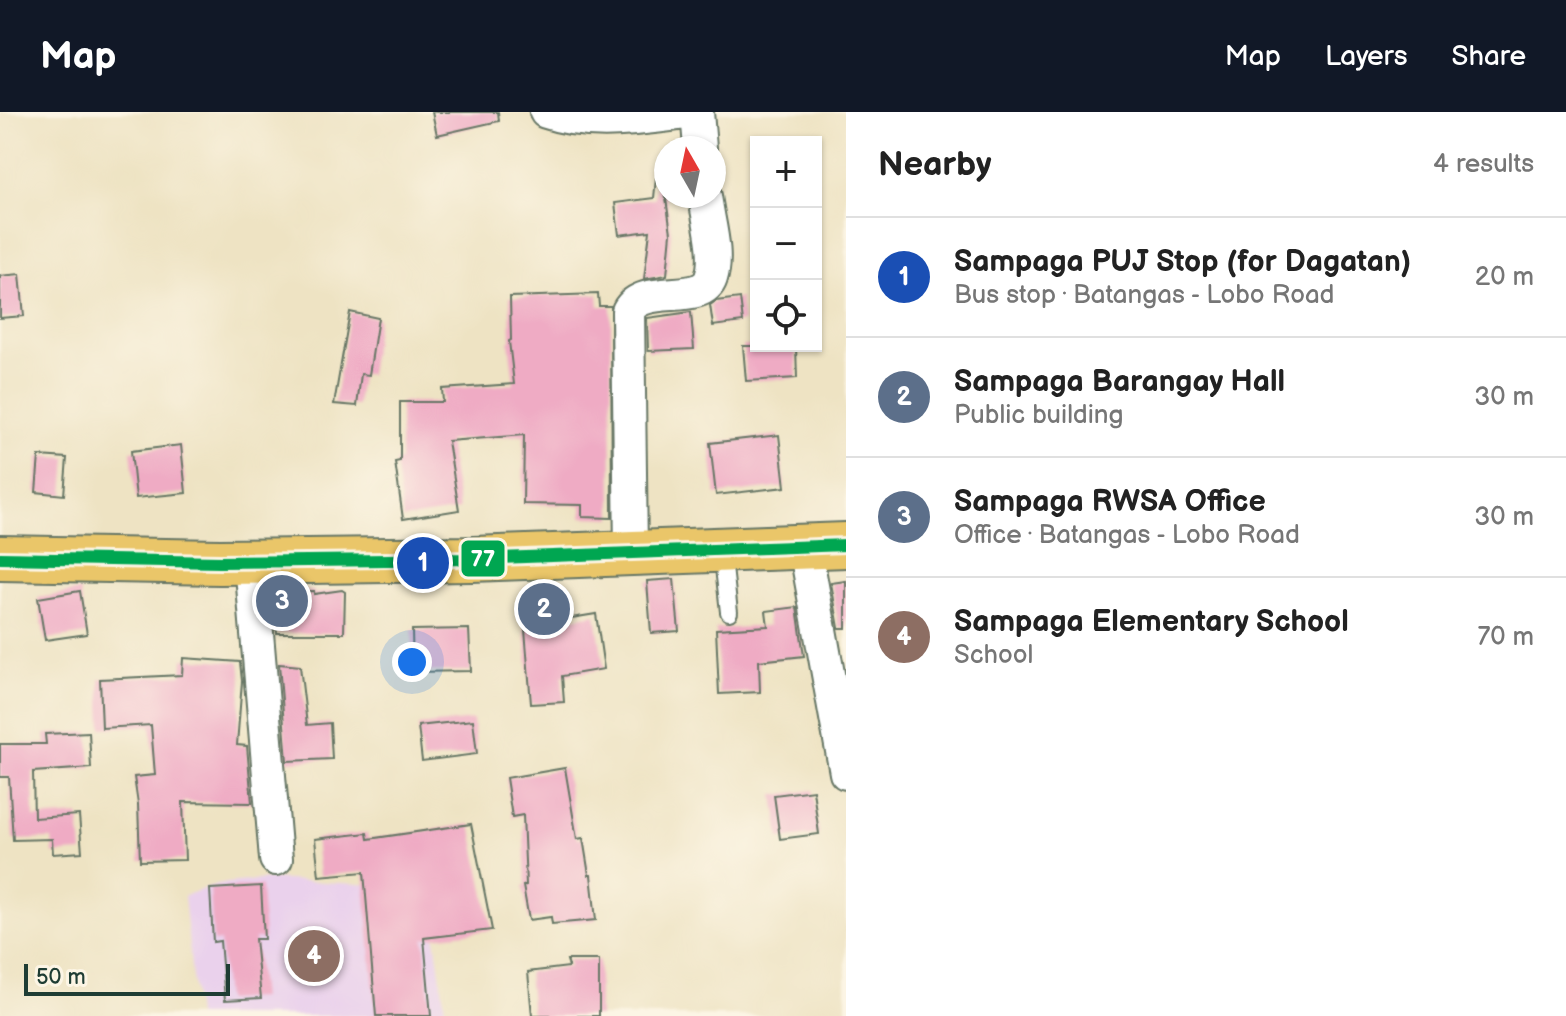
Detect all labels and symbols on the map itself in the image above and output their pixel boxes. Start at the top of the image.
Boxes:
north arrow [654,136,726,208]
pin: 1 [397,533,449,593]
line badge: 77 [460,539,506,578]
text: 77 [471,546,495,573]
pin: 3 [256,571,308,631]
pin: 2 [518,579,570,639]
your location [392,642,432,682]
pin: 4 [288,926,340,986]
scale bar [24,960,230,996]

